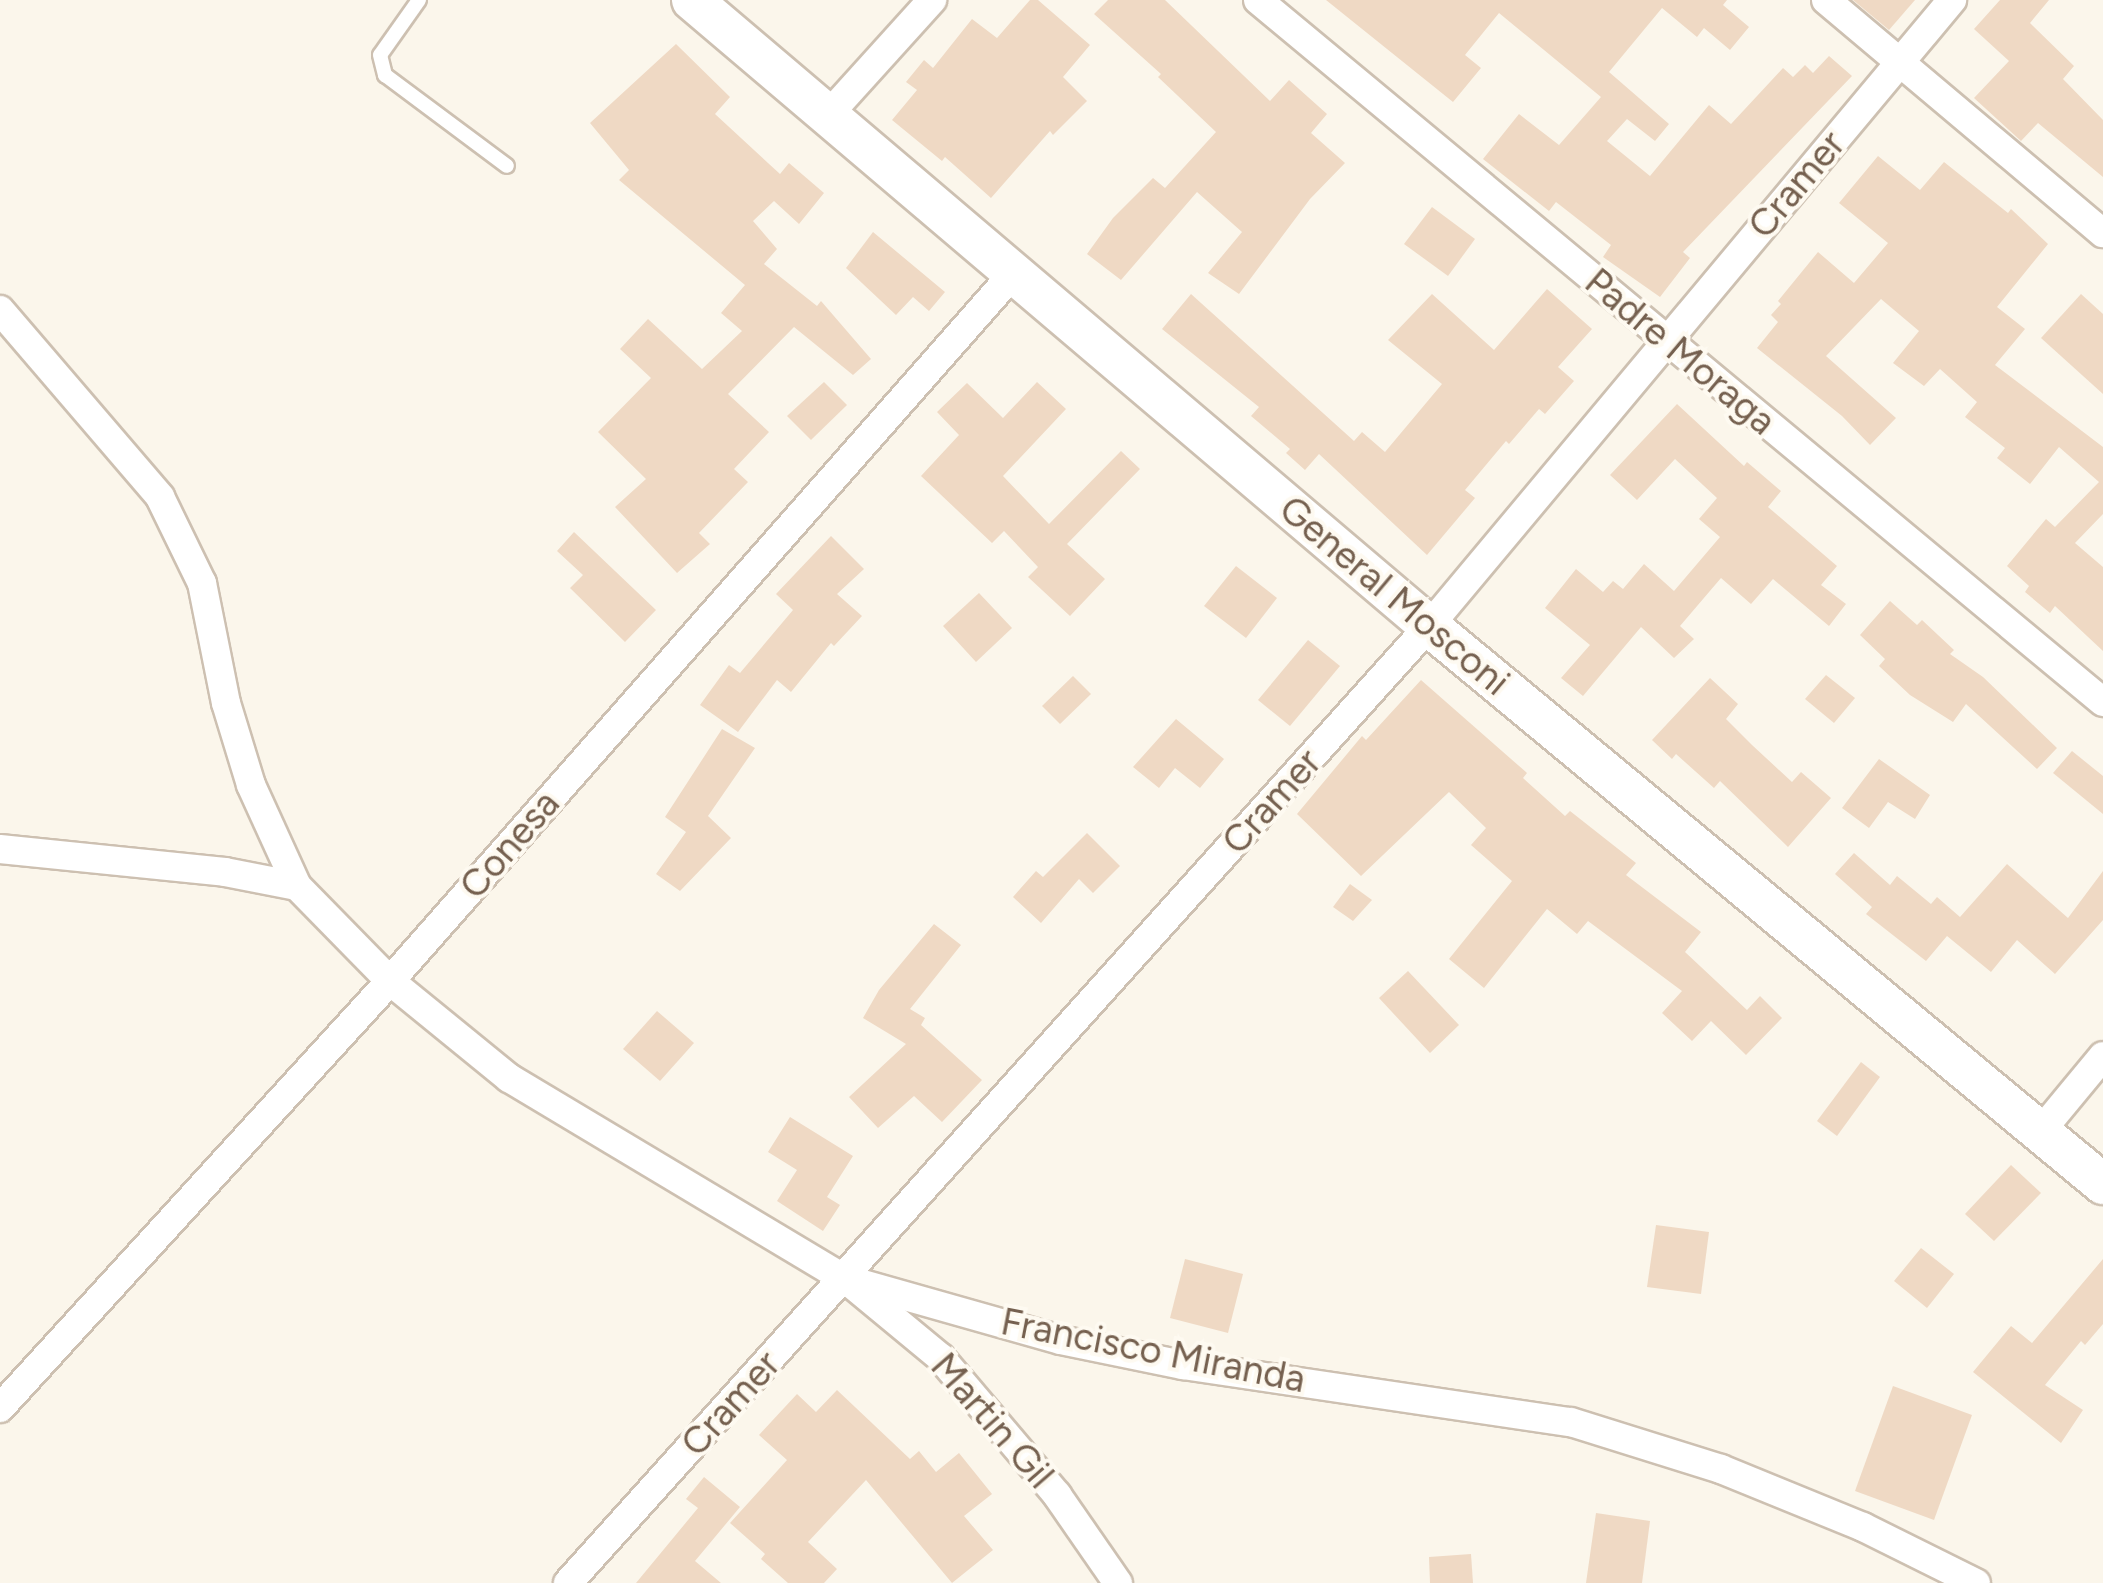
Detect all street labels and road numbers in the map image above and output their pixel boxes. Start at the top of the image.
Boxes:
street label: Cramer [1739,122,1855,248]
street label: Padre Moraga [1576,259,1784,445]
street label: General Mosconi [1270,487,1518,705]
street label: Cramer [1213,740,1331,864]
street label: Conesa [451,782,569,908]
street label: Francisco Miranda [997,1299,1309,1403]
street label: Cramer [672,1342,790,1466]
street label: Martin Gil [921,1344,1063,1498]

